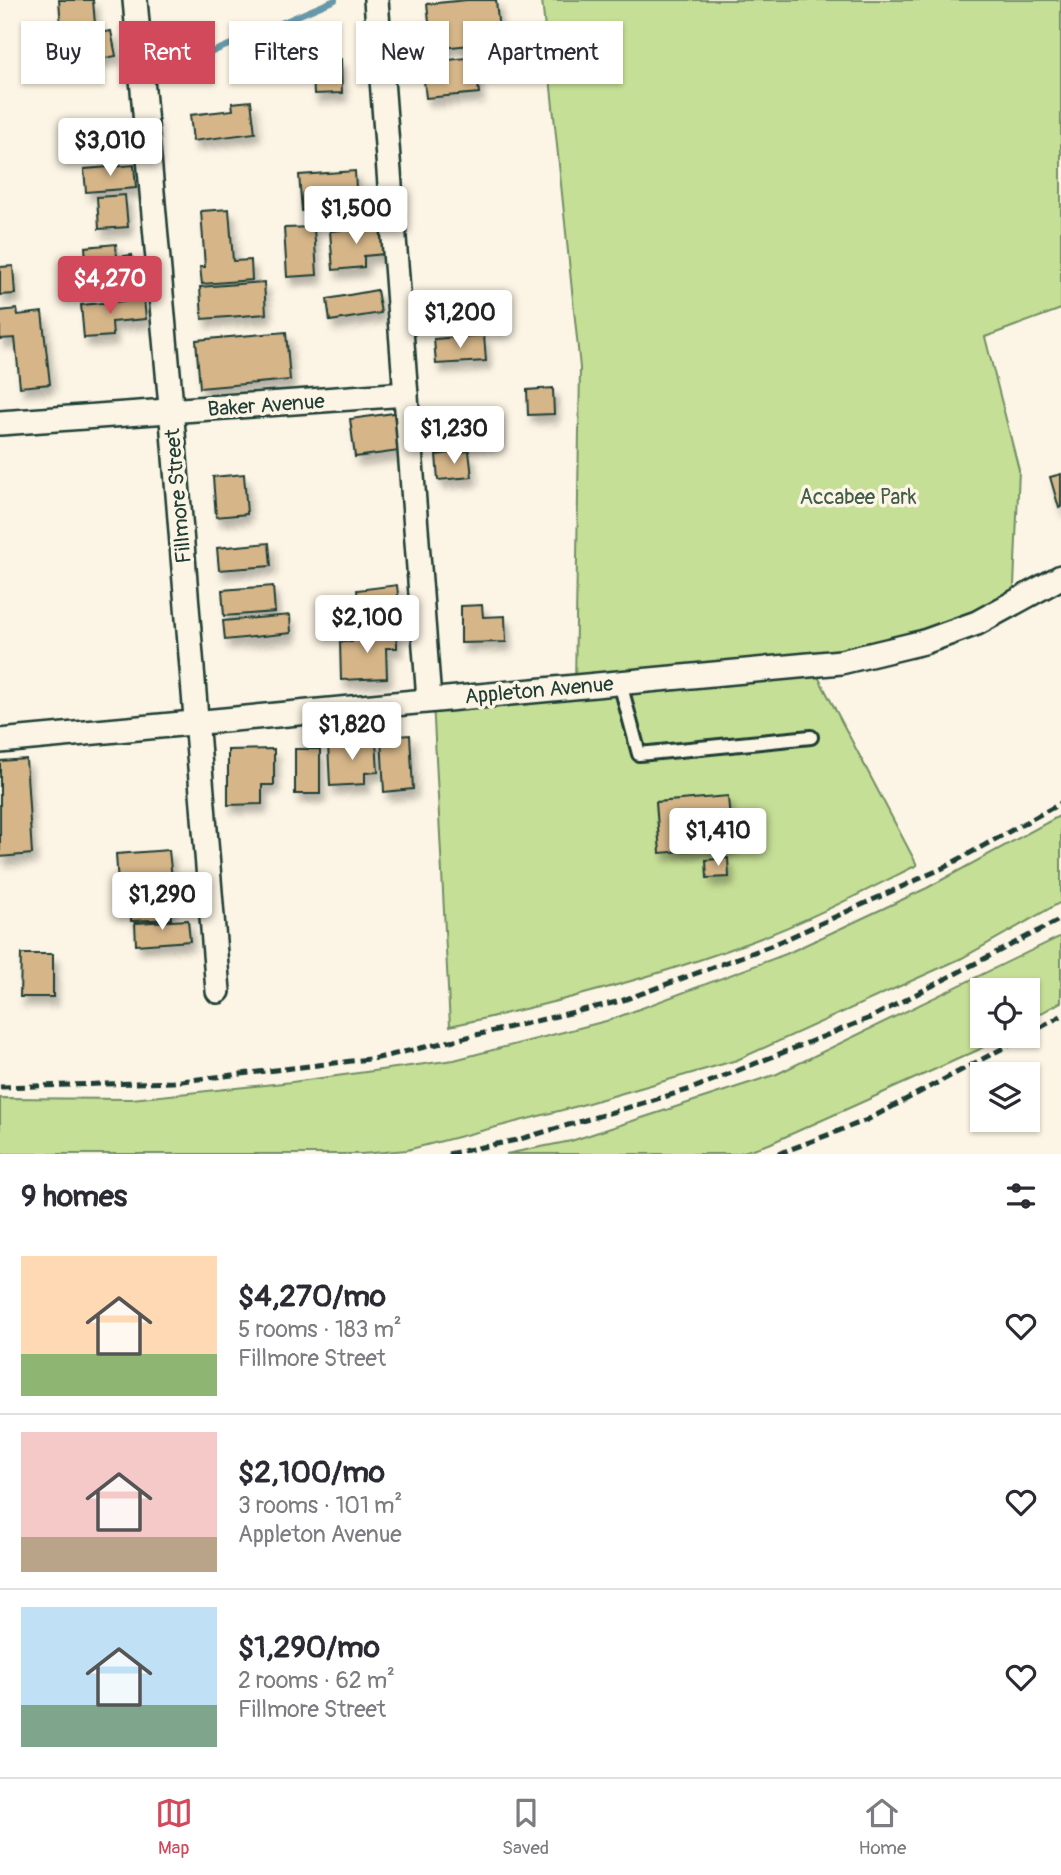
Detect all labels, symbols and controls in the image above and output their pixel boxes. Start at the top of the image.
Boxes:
chip: Buy [21,21,105,84]
chip: Rent [119,21,215,84]
chip: Filters [229,21,342,84]
chip: New [356,21,449,84]
chip: Apartment [463,21,623,84]
pin: $3,010 [53,118,167,178]
text: $3,010 [74,126,146,155]
pin: $1,500 [299,187,413,246]
text: $1,500 [320,194,392,223]
pin: $4,270 [53,256,167,316]
text: $4,270 [74,264,146,293]
pin: $1,200 [403,290,517,350]
text: $1,200 [424,298,496,327]
street label: Baker Avenue [207,388,326,423]
pin: $1,230 [397,406,511,466]
text: $1,230 [420,414,488,443]
street label: Fillmore Street [159,427,198,565]
park label: Accabee Park [799,484,917,511]
pin: $2,100 [310,596,424,655]
text: $2,100 [331,603,403,632]
street label: Appleton Avenue [463,670,615,710]
pin: $1,820 [295,702,409,762]
text: $1,820 [318,710,386,739]
pin: $1,410 [661,808,775,868]
text: $1,410 [685,816,751,845]
pin: $1,290 [105,872,219,932]
text: $1,290 [128,880,196,909]
map controls [970,978,1040,1132]
button: locate [970,978,1040,1048]
button: layers [970,1062,1040,1132]
icon: filters [1002,1177,1040,1215]
text: 9 homes [21,1178,127,1215]
text: $4,270/mo [238,1278,386,1315]
icon: home [77,1284,161,1368]
icon: heart [1002,1307,1040,1345]
text: 5 rooms · 183 m² [238,1315,402,1344]
text: Fillmore Street [238,1344,386,1373]
text: $2,100/mo [238,1454,385,1491]
icon: home [77,1460,161,1544]
icon: heart [1002,1483,1040,1521]
text: 3 rooms · 101 m² [238,1491,402,1520]
text: Appleton Avenue [238,1520,402,1549]
text: $1,290/mo [238,1629,380,1666]
icon: home [77,1635,161,1719]
icon: heart [1002,1658,1040,1696]
text: 2 rooms · 62 m² [238,1666,395,1695]
text: Fillmore Street [238,1695,386,1724]
tab: Map [155,1794,193,1860]
tab: Saved [502,1794,549,1860]
tab: Home [858,1794,906,1860]

